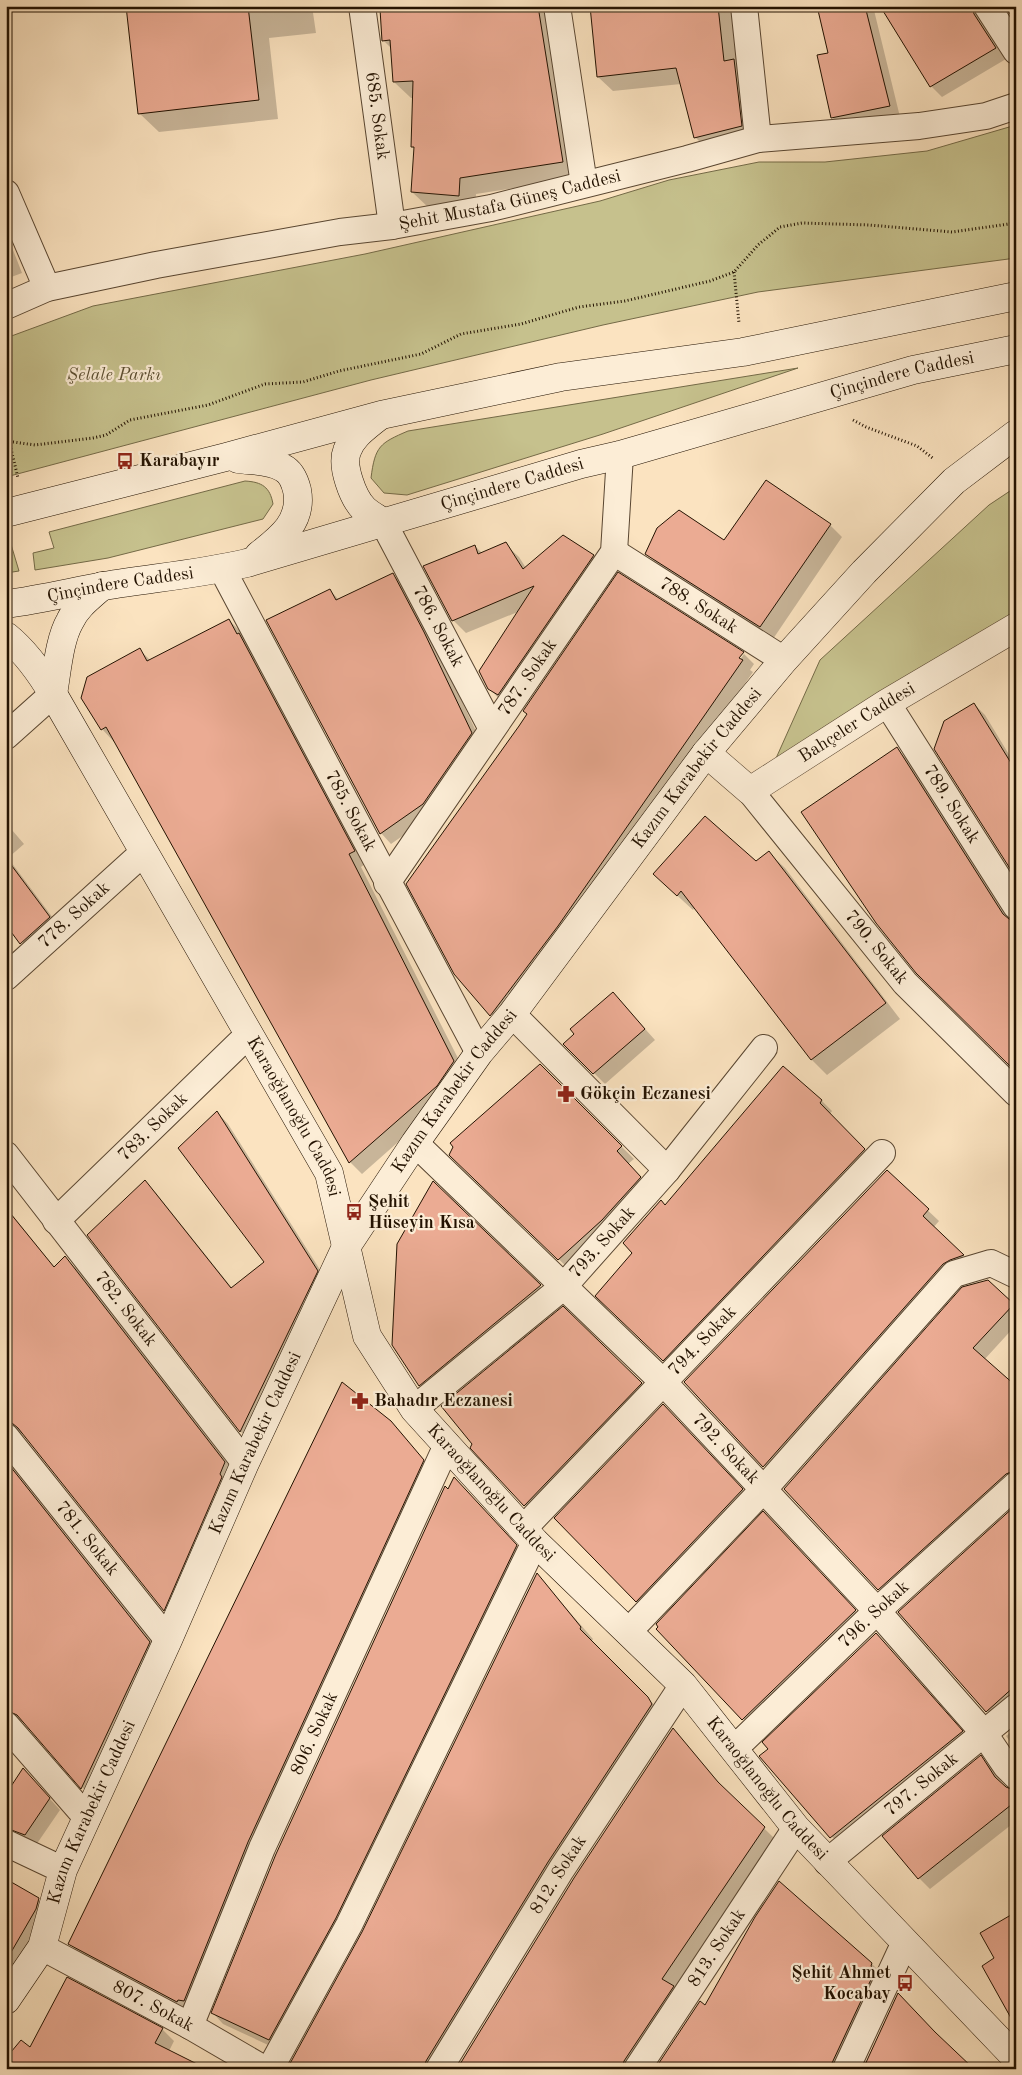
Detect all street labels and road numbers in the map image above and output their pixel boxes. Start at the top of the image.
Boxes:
street label: 685. Sokak [362,71,392,161]
street label: Şehit Mustafa Güneş Caddesi [397,167,623,234]
street label: Çinçindere Caddesi [828,349,976,403]
street label: Çinçindere Caddesi [438,455,586,514]
street label: Çinçindere Caddesi [46,564,195,606]
street label: 788. Sokak [656,574,741,637]
street label: 786. Sokak [409,583,467,670]
street label: 787. Sokak [495,636,560,720]
street label: Bahçeler Caddesi [796,680,918,766]
street label: Kazım Karabekir Caddesi [629,685,765,852]
street label: 789. Sokak [920,762,983,847]
street label: 785. Sokak [322,767,379,855]
street label: 778. Sokak [35,879,113,952]
street label: 790. Sokak [841,907,911,988]
street label: Kazım Karabekir Caddesi [389,1006,521,1176]
street label: Karaoğlanoğlu Caddesi [243,1033,343,1199]
street label: 783. Sokak [115,1090,191,1165]
street label: 793. Sokak [566,1203,639,1282]
street label: 782. Sokak [91,1268,160,1350]
street label: 794. Sokak [665,1302,740,1379]
street label: Kazım Karabekir Caddesi [206,1349,305,1537]
street label: 792. Sokak [688,1410,763,1488]
street label: Karaoğlanoğlu Caddesi [423,1421,559,1565]
street label: 781. Sokak [52,1498,122,1579]
street label: 796. Sokak [835,1578,913,1652]
street label: 806. Sokak [288,1689,341,1778]
street label: Karaoğlanoğlu Caddesi [703,1713,831,1864]
street label: Kazım Karabekir Caddesi [45,1718,139,1906]
street label: 797. Sokak [881,1749,962,1820]
street label: 812. Sokak [527,1832,590,1917]
street label: 813. Sokak [685,1906,749,1990]
street label: 807. Sokak [110,1977,197,2035]

